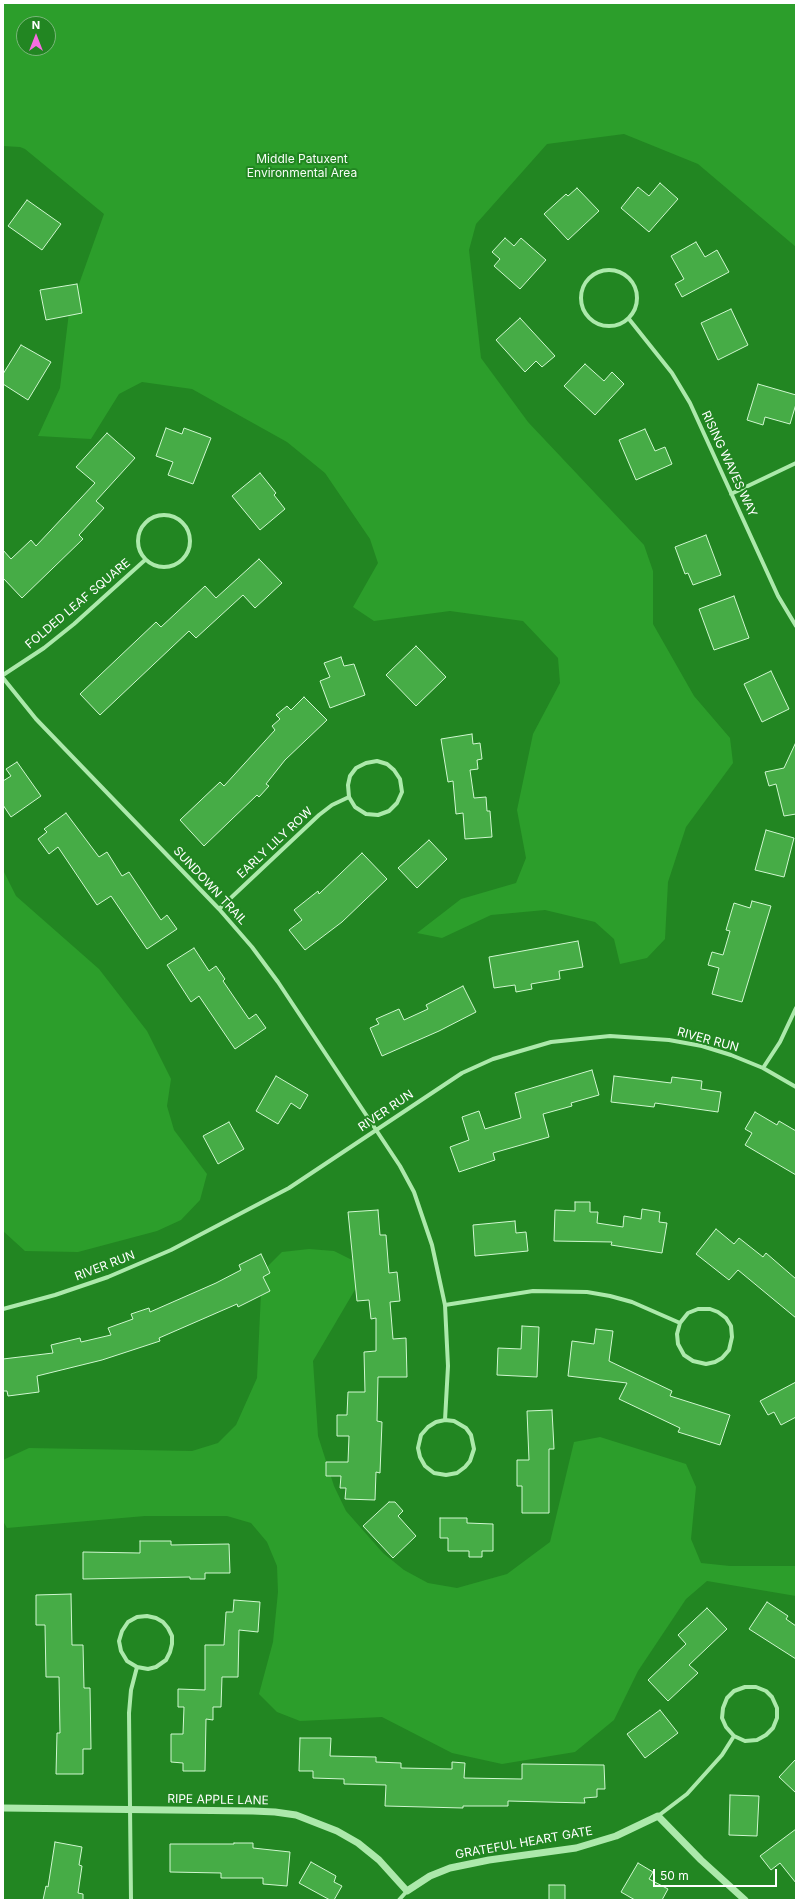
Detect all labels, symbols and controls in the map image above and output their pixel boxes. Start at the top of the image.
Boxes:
north arrow [16,16,56,56]
text: N [32,18,40,32]
park label: Middle Patuxent Environmental Area [247,152,357,180]
street label: RISING WAVES WAY [698,409,760,519]
street label: FOLDED LEAF SQUARE [23,556,133,652]
street label: EARLY LILY ROW [234,804,316,882]
street label: SUNDOWN TRAIL [170,844,250,928]
street label: RIVER RUN [676,1025,740,1055]
street label: RIVER RUN [356,1087,416,1135]
street label: RIVER RUN [73,1248,137,1284]
street label: RIPE APPLE LANE [167,1792,269,1808]
street label: GRATEFUL HEART GATE [454,1824,594,1862]
scale bar [655,1861,779,1887]
text: 50 m [660,1868,689,1883]

